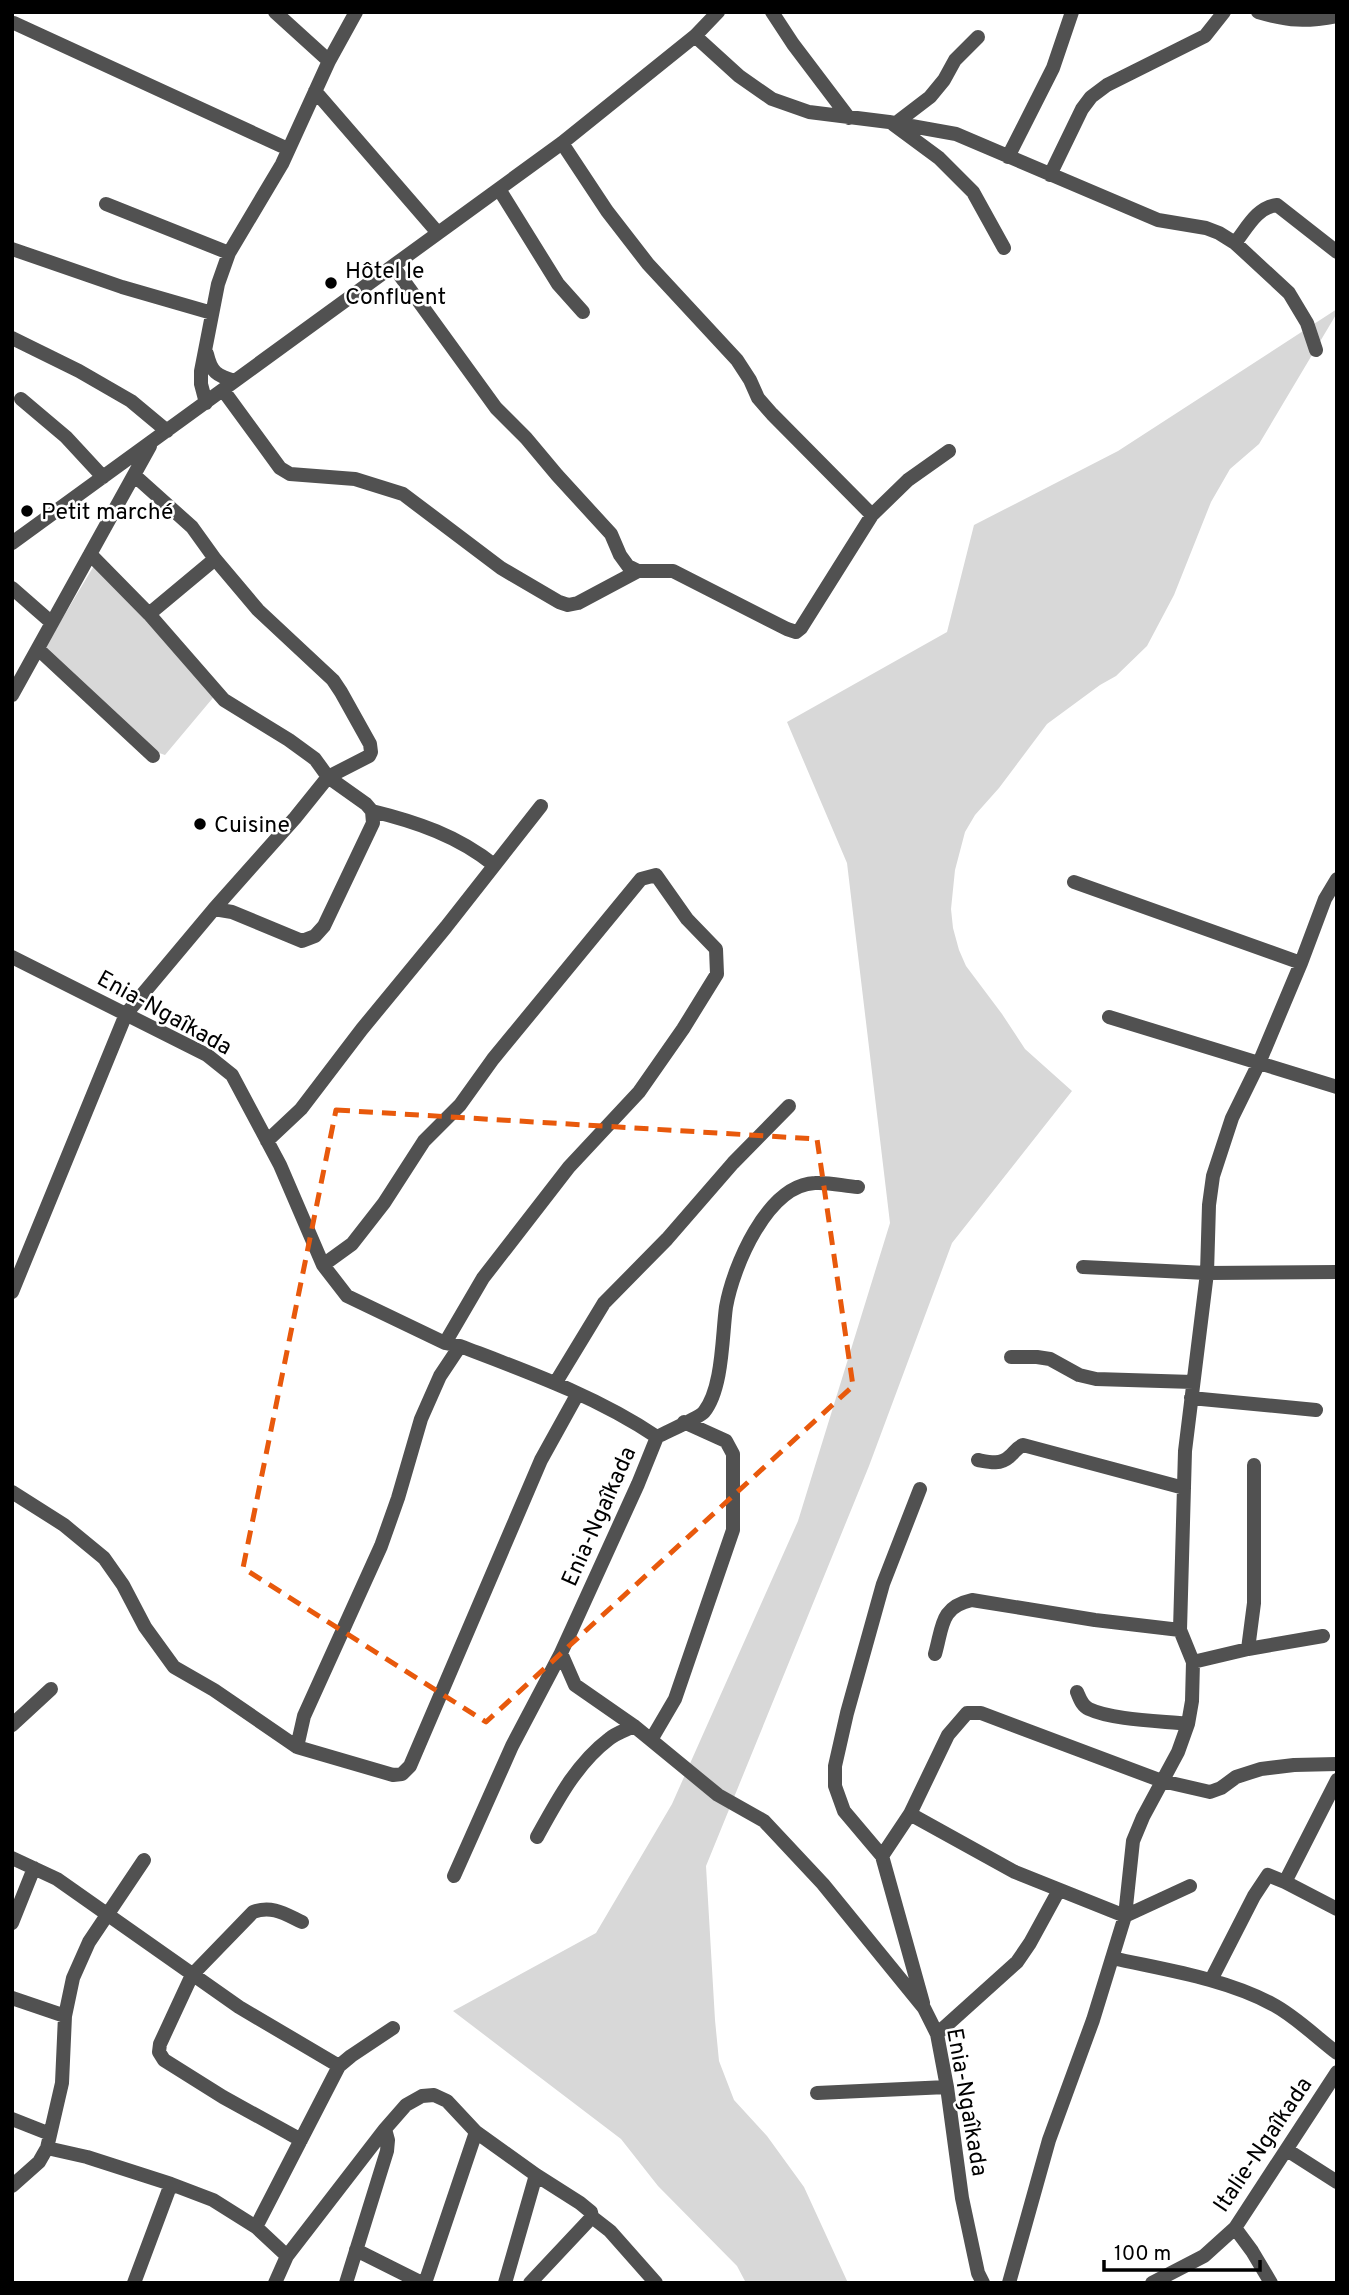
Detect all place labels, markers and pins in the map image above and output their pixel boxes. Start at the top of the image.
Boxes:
place label: Hôtel le Confluent [345,258,446,313]
marker: Hôtel le Confluent [323,275,339,291]
place label: Petit marché [41,499,173,528]
marker: Petit marché [19,503,35,519]
place label: Cuisine [214,812,290,841]
marker: Cuisine [192,816,208,832]

